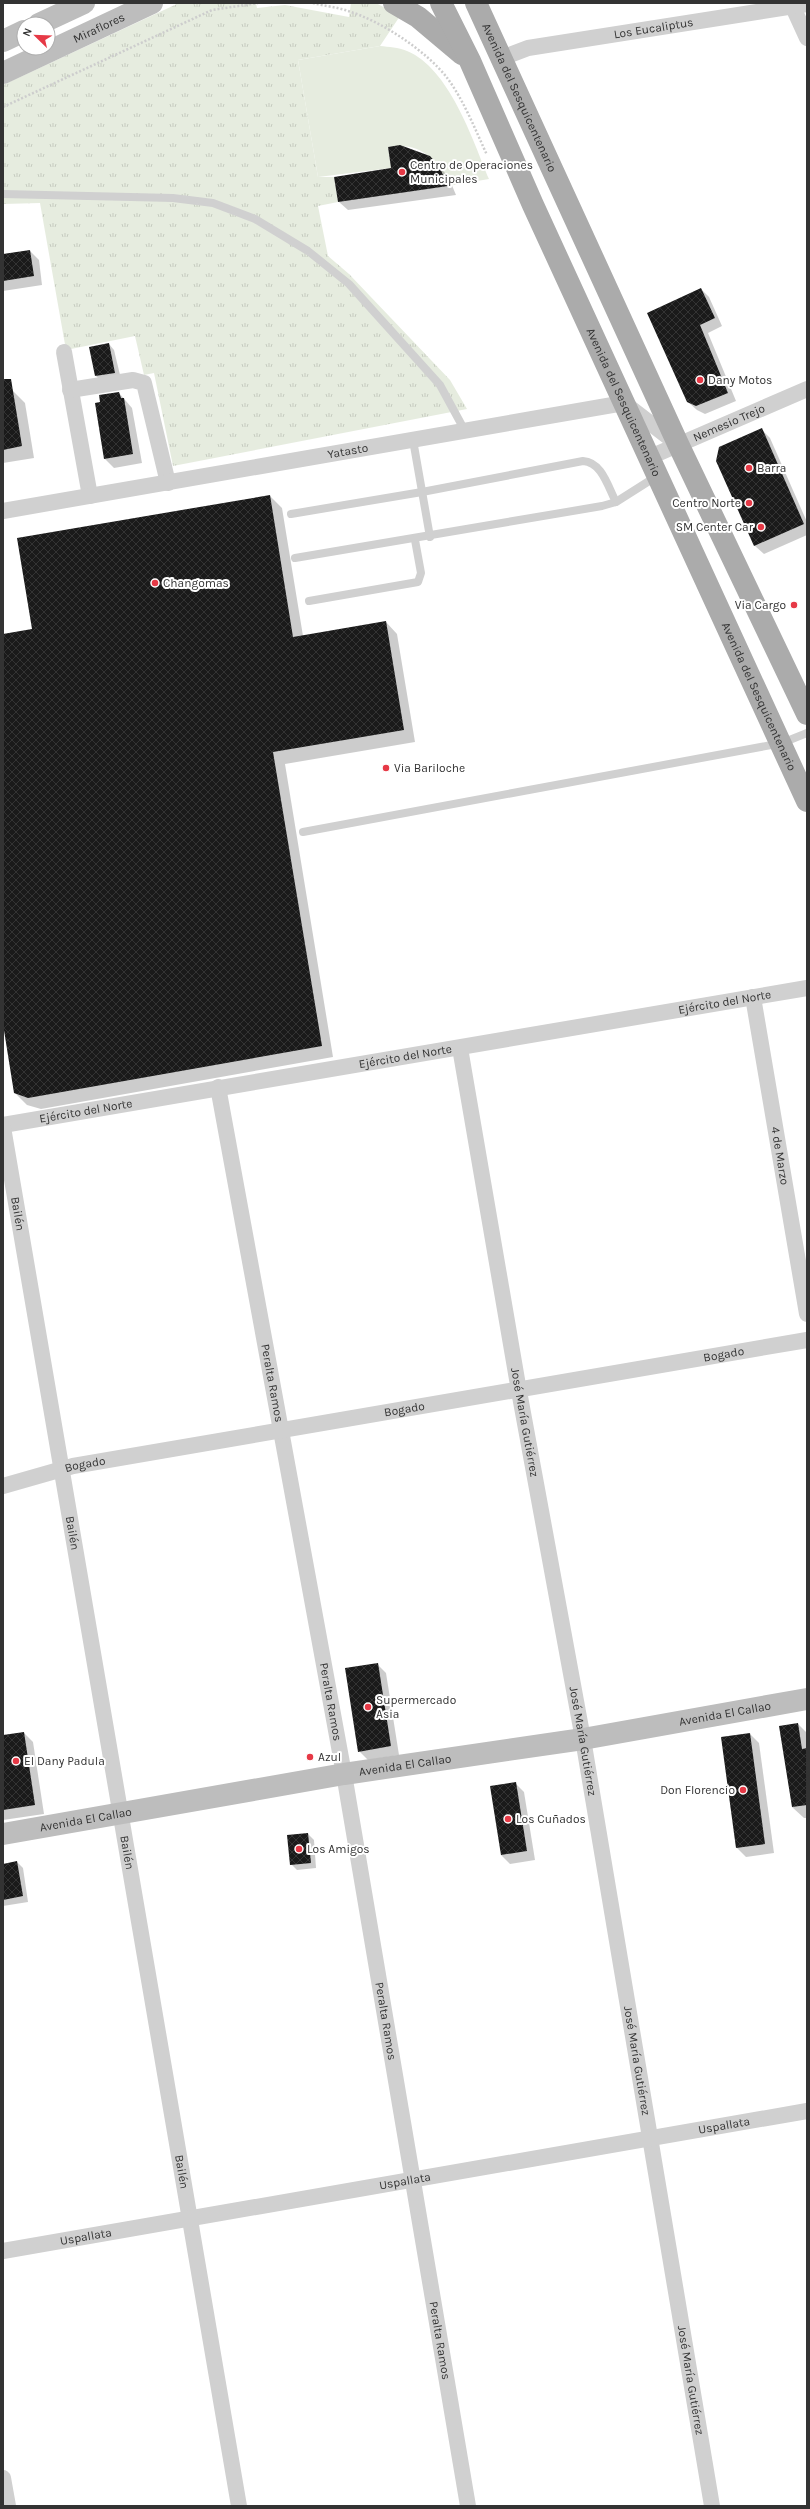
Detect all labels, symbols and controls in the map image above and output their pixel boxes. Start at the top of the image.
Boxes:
street label: Miraflores [71,10,127,46]
street label: Los Eucaliptus [613,15,694,41]
north arrow [16,16,56,56]
street label: Avenida del Sesquicentenario [479,21,559,174]
text: N [20,26,35,38]
place label: Centro de Operaciones Municipales [410,158,533,186]
marker: Centro de Operaciones Municipales [397,167,407,177]
street label: Avenida del Sesquicentenario [583,326,664,479]
place label: Dany Motos [708,373,772,387]
marker: Dany Motos [695,375,705,385]
street label: Nemesio Trejo [691,401,767,445]
street label: Yatasto [326,441,369,461]
place label: Barra [757,461,786,475]
marker: Barra [744,463,754,473]
place label: Centro Norte [672,496,741,510]
marker: Centro Norte [744,498,754,508]
place label: SM Center Car [676,520,754,534]
marker: SM Center Car [756,522,766,532]
place label: Changomas [163,576,229,590]
marker: Changomas [150,578,160,588]
place label: Via Cargo [735,598,786,612]
marker: Via Cargo [789,600,799,610]
street label: Avenida del Sesquicentenario [719,620,799,773]
place label: Via Bariloche [394,761,465,775]
marker: Via Bariloche [381,763,391,773]
street label: Ejército del Norte [677,987,772,1017]
street label: Ejército del Norte [358,1042,453,1071]
street label: Ejército del Norte [38,1096,133,1126]
street label: 4 de Marzo [768,1125,792,1186]
street label: Bailén [8,1196,28,1232]
street label: Peralta Ramos [258,1343,286,1423]
street label: Bogado [702,1344,745,1365]
street label: José María Gutiérrez [508,1367,542,1478]
street label: Bogado [383,1399,426,1419]
street label: Bogado [63,1454,106,1475]
street label: Bailén [63,1515,82,1551]
street label: Peralta Ramos [317,1662,345,1742]
street label: José María Gutiérrez [566,1685,599,1797]
place label: Supermercado Asia [376,1693,456,1721]
street label: Avenida El Callao [678,1699,772,1729]
marker: Supermercado Asia [363,1702,373,1712]
place label: Azul [318,1750,341,1764]
street label: Avenida El Callao [358,1751,452,1779]
marker: Azul [305,1752,315,1762]
place label: El Dany Padula [24,1754,105,1768]
marker: El Dany Padula [11,1756,21,1766]
place label: Don Florencio [660,1783,735,1797]
marker: Don Florencio [738,1785,748,1795]
street label: Avenida El Callao [39,1804,133,1834]
place label: Los Cuñados [516,1812,586,1826]
marker: Los Cuñados [503,1814,513,1824]
street label: Bailén [117,1834,137,1871]
place label: Los Amigos [307,1842,370,1856]
marker: Los Amigos [294,1844,304,1854]
street label: Peralta Ramos [372,1981,399,2061]
street label: José María Gutiérrez [621,2005,653,2117]
street label: Uspallata [697,2114,751,2137]
street label: Bailén [172,2154,192,2190]
street label: Uspallata [378,2170,432,2192]
street label: Uspallata [59,2225,113,2248]
street label: Peralta Ramos [426,2300,453,2381]
street label: José María Gutiérrez [675,2324,707,2436]

